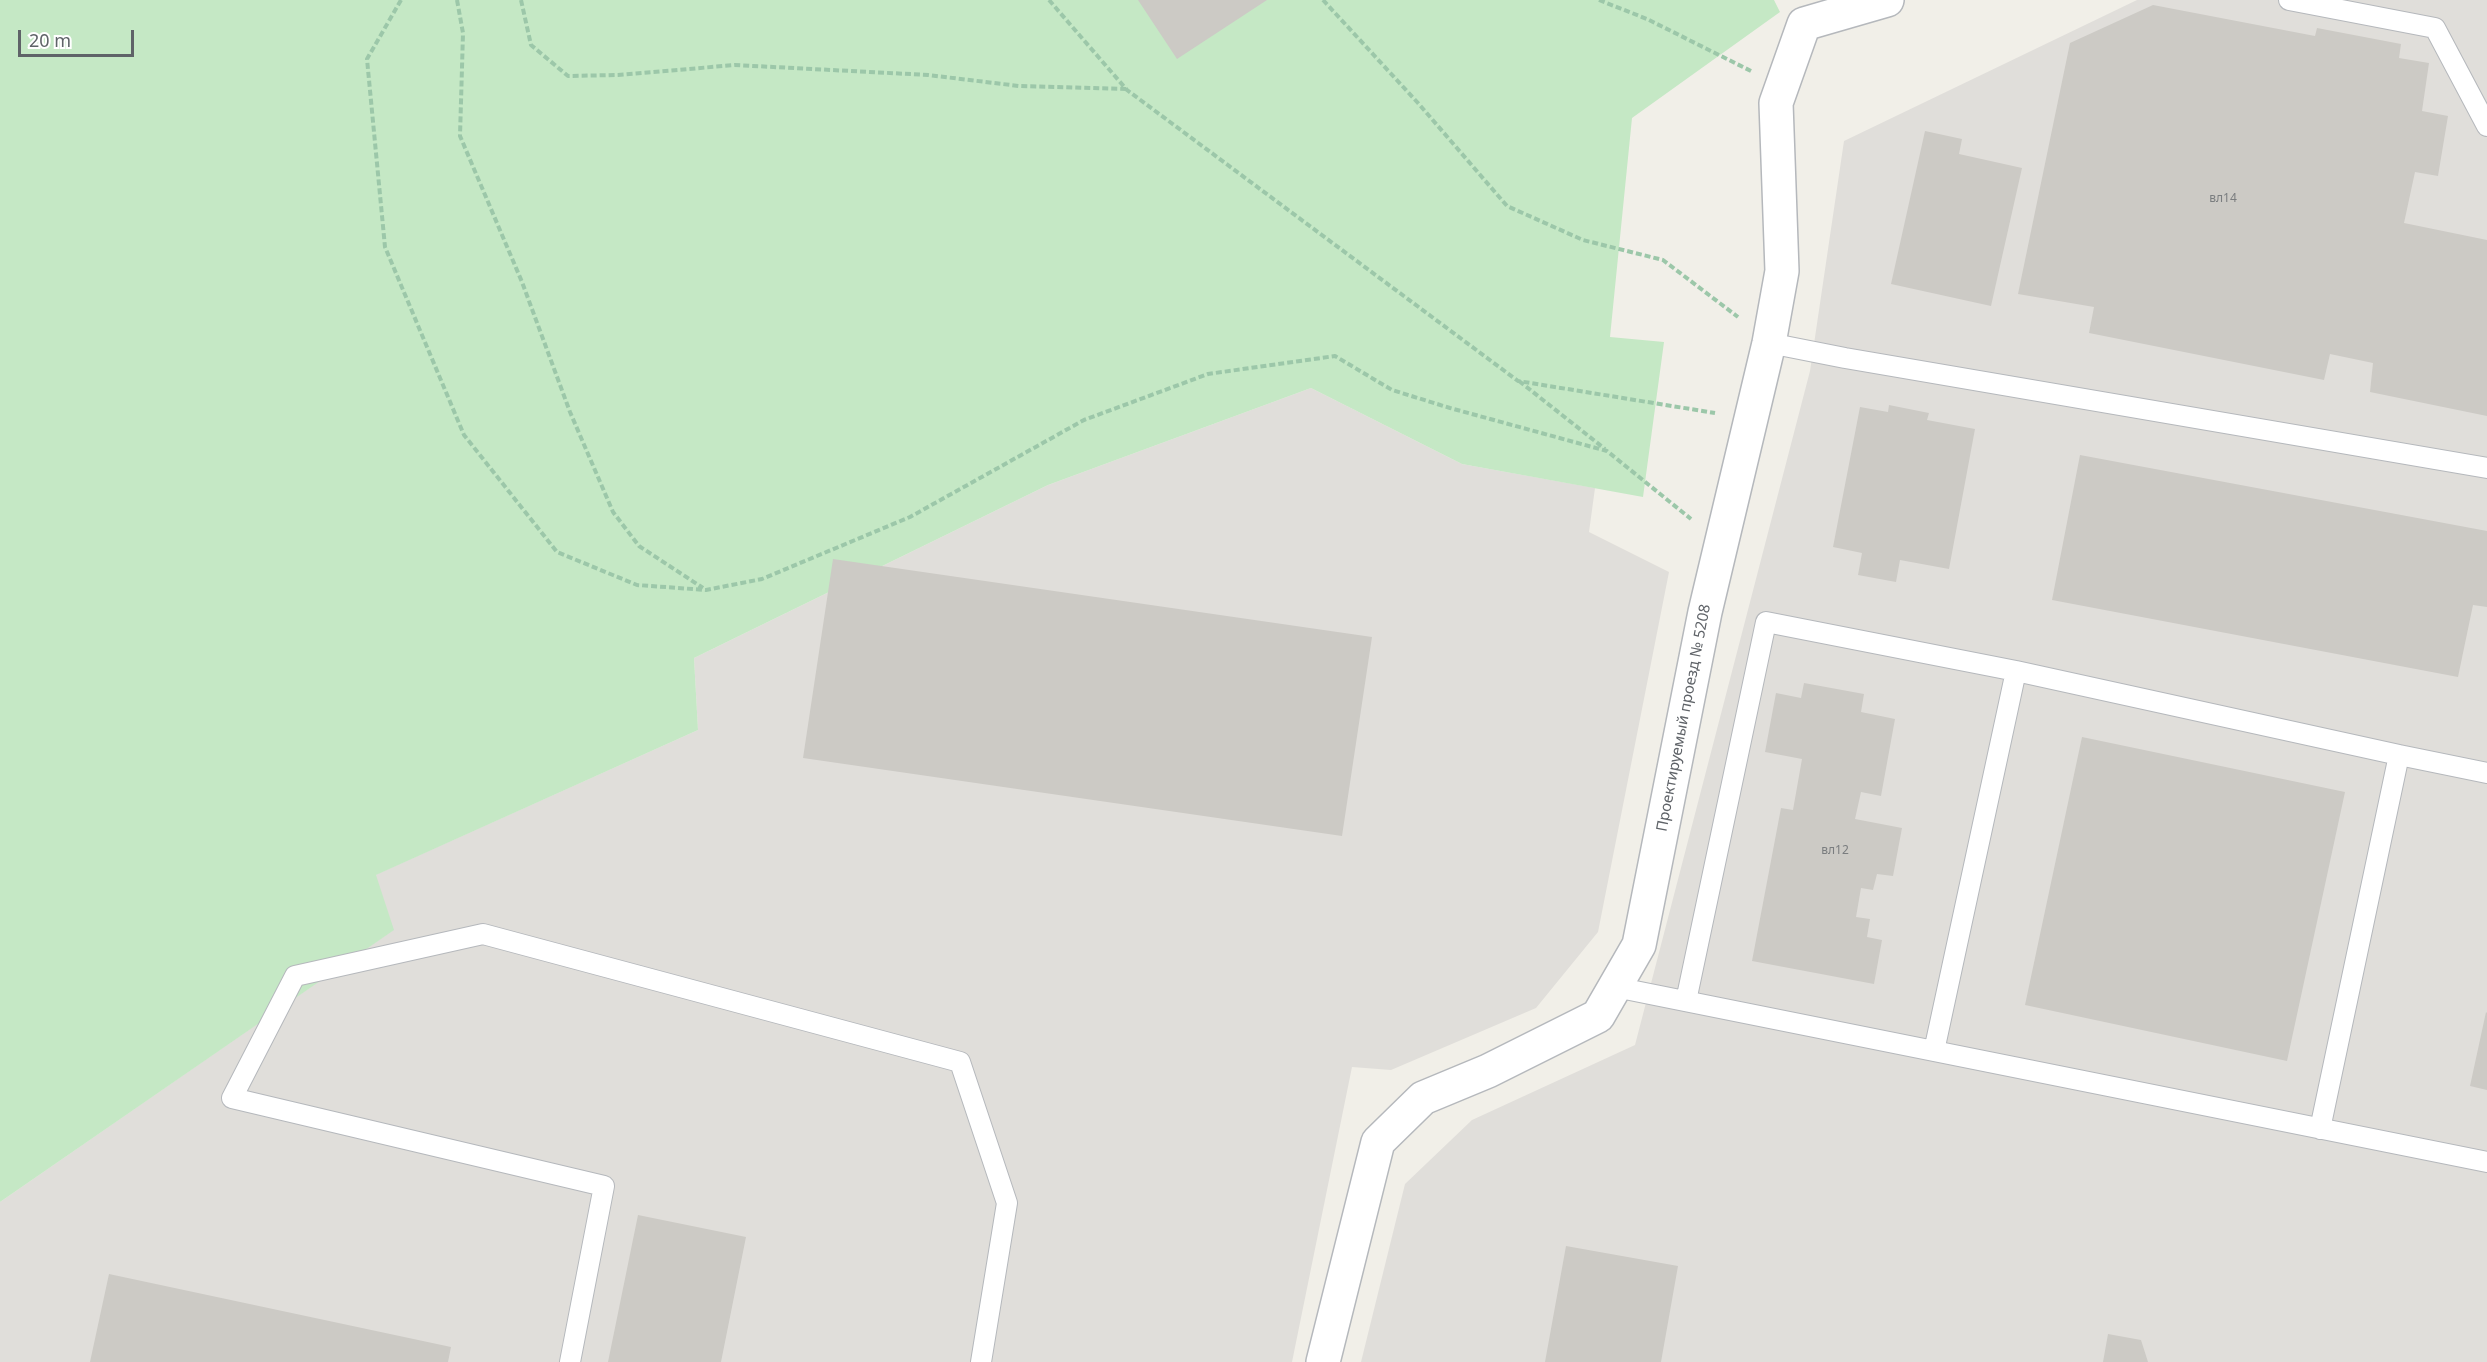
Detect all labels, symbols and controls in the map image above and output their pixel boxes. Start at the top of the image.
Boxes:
scale bar [21,18,136,56]
text: 20 m [29,28,71,52]
house number: вл14 [2209,192,2237,206]
street label: Проектируемый проезд № 5208 [1653,603,1715,833]
house number: вл12 [1821,844,1849,858]

